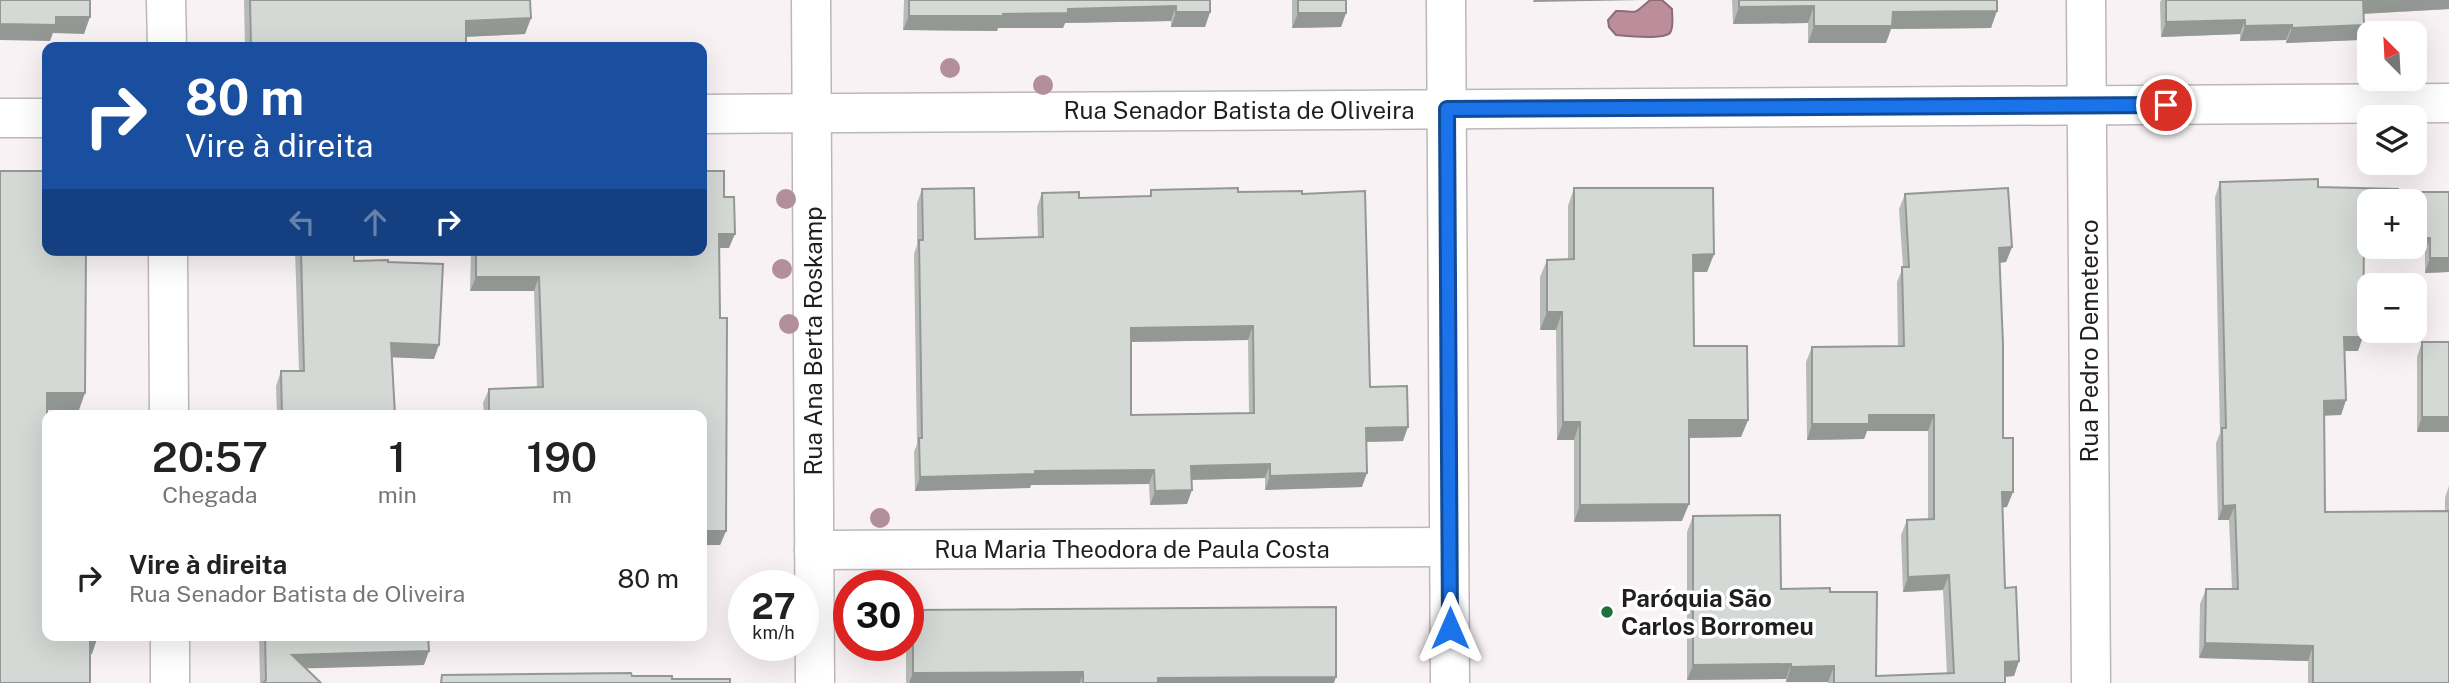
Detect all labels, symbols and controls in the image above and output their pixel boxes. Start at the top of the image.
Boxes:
north arrow [2357,21,2427,91]
map controls [2357,21,2427,343]
text: 80 m [185,68,304,126]
icon: right [70,70,161,161]
pin [2136,75,2196,135]
icon: arrive [2147,86,2185,124]
street label: Rua Senador Batista de Oliveira [1064,96,1414,124]
button: layers [2357,105,2427,175]
text: Vire à direita [185,127,373,164]
button: + [2357,189,2427,259]
icon: left [283,203,321,241]
icon: ahead [356,203,394,241]
icon: right [429,203,467,241]
street label: Rua Ana Berta Roskamp [799,206,827,476]
street label: Rua Pedro Demeterco [2075,219,2103,463]
button: − [2357,273,2427,343]
text: 20:57 [152,432,268,481]
text: 1 [388,432,406,481]
text: 190 [526,432,597,481]
text: Chegada [162,481,257,508]
text: min [378,481,417,508]
text: m [552,481,572,508]
street label: Rua Maria Theodora de Paula Costa [934,535,1330,563]
text: Vire à direita [129,549,287,580]
icon: right [70,559,108,597]
text: 80 m [618,563,679,594]
speed limit sign: 30 [833,570,924,661]
text: Rua Senador Batista de Oliveira [129,580,465,607]
place label: Paróquia São Carlos Borromeu [1621,584,1814,640]
text: 27 [751,586,796,627]
position arrow [1413,591,1487,665]
marker: Paróquia São Carlos Borromeu [1599,604,1615,620]
text: km/h [752,622,795,643]

